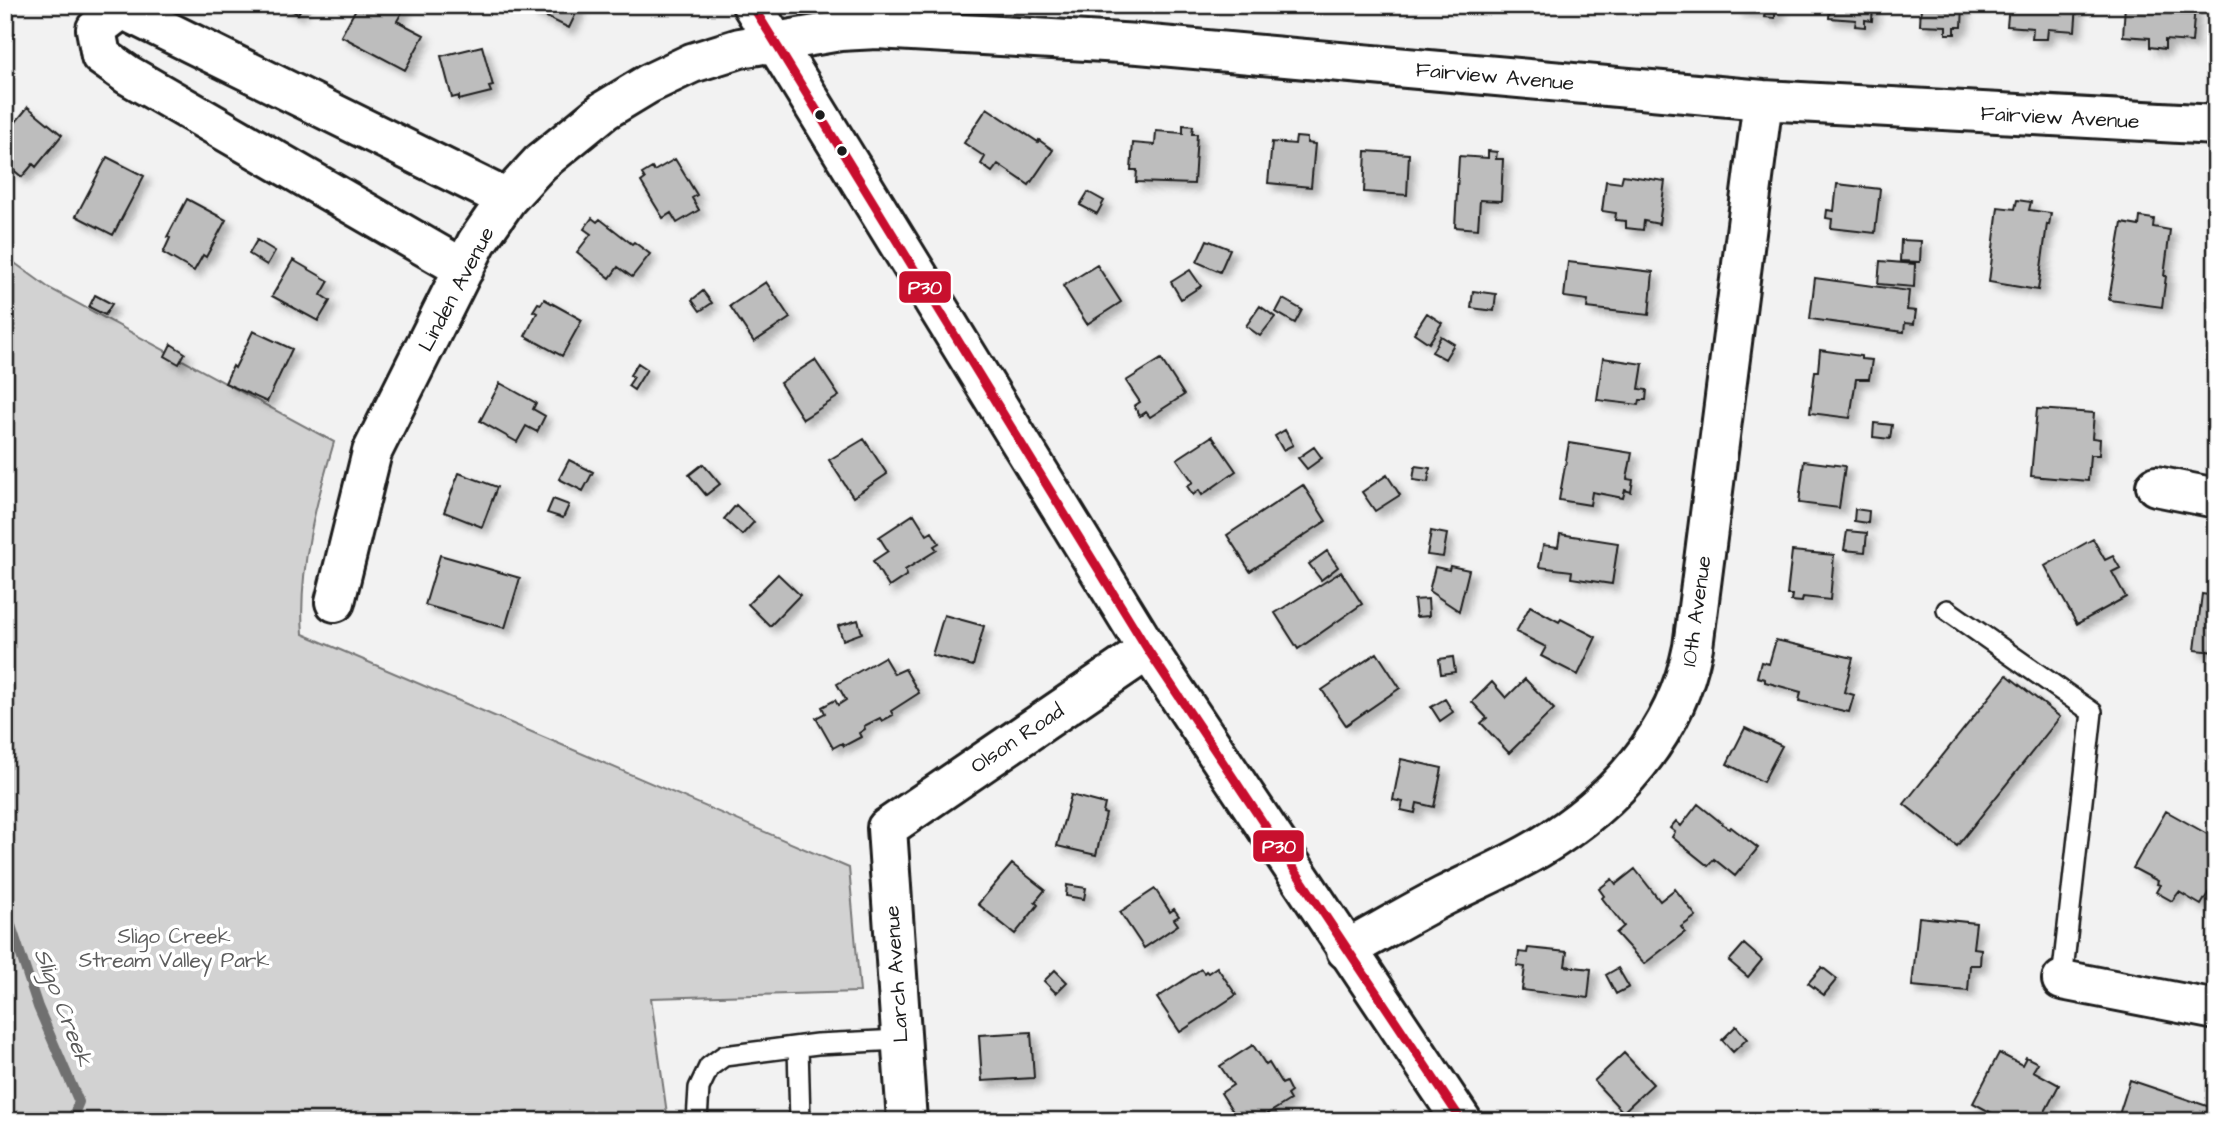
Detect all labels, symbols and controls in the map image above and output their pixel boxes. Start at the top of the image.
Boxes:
street label: Fairview Avenue [1414,55,1575,98]
street label: Fairview Avenue [1980,99,2140,136]
unlabelled marker [813,108,827,122]
unlabelled marker [835,144,849,158]
street label: Linden Avenue [411,222,502,357]
line badge: P30 [898,270,952,304]
text: P30 [908,275,942,302]
street label: 10th Avenue [1674,554,1719,668]
street label: Olson Road [965,696,1070,780]
line badge: P30 [1252,829,1305,863]
text: P30 [1262,834,1296,861]
street label: Larch Avenue [877,905,916,1043]
park label: Sligo Creek Stream Valley Park [79,922,269,977]
water label: Sligo Creek [25,944,101,1072]

